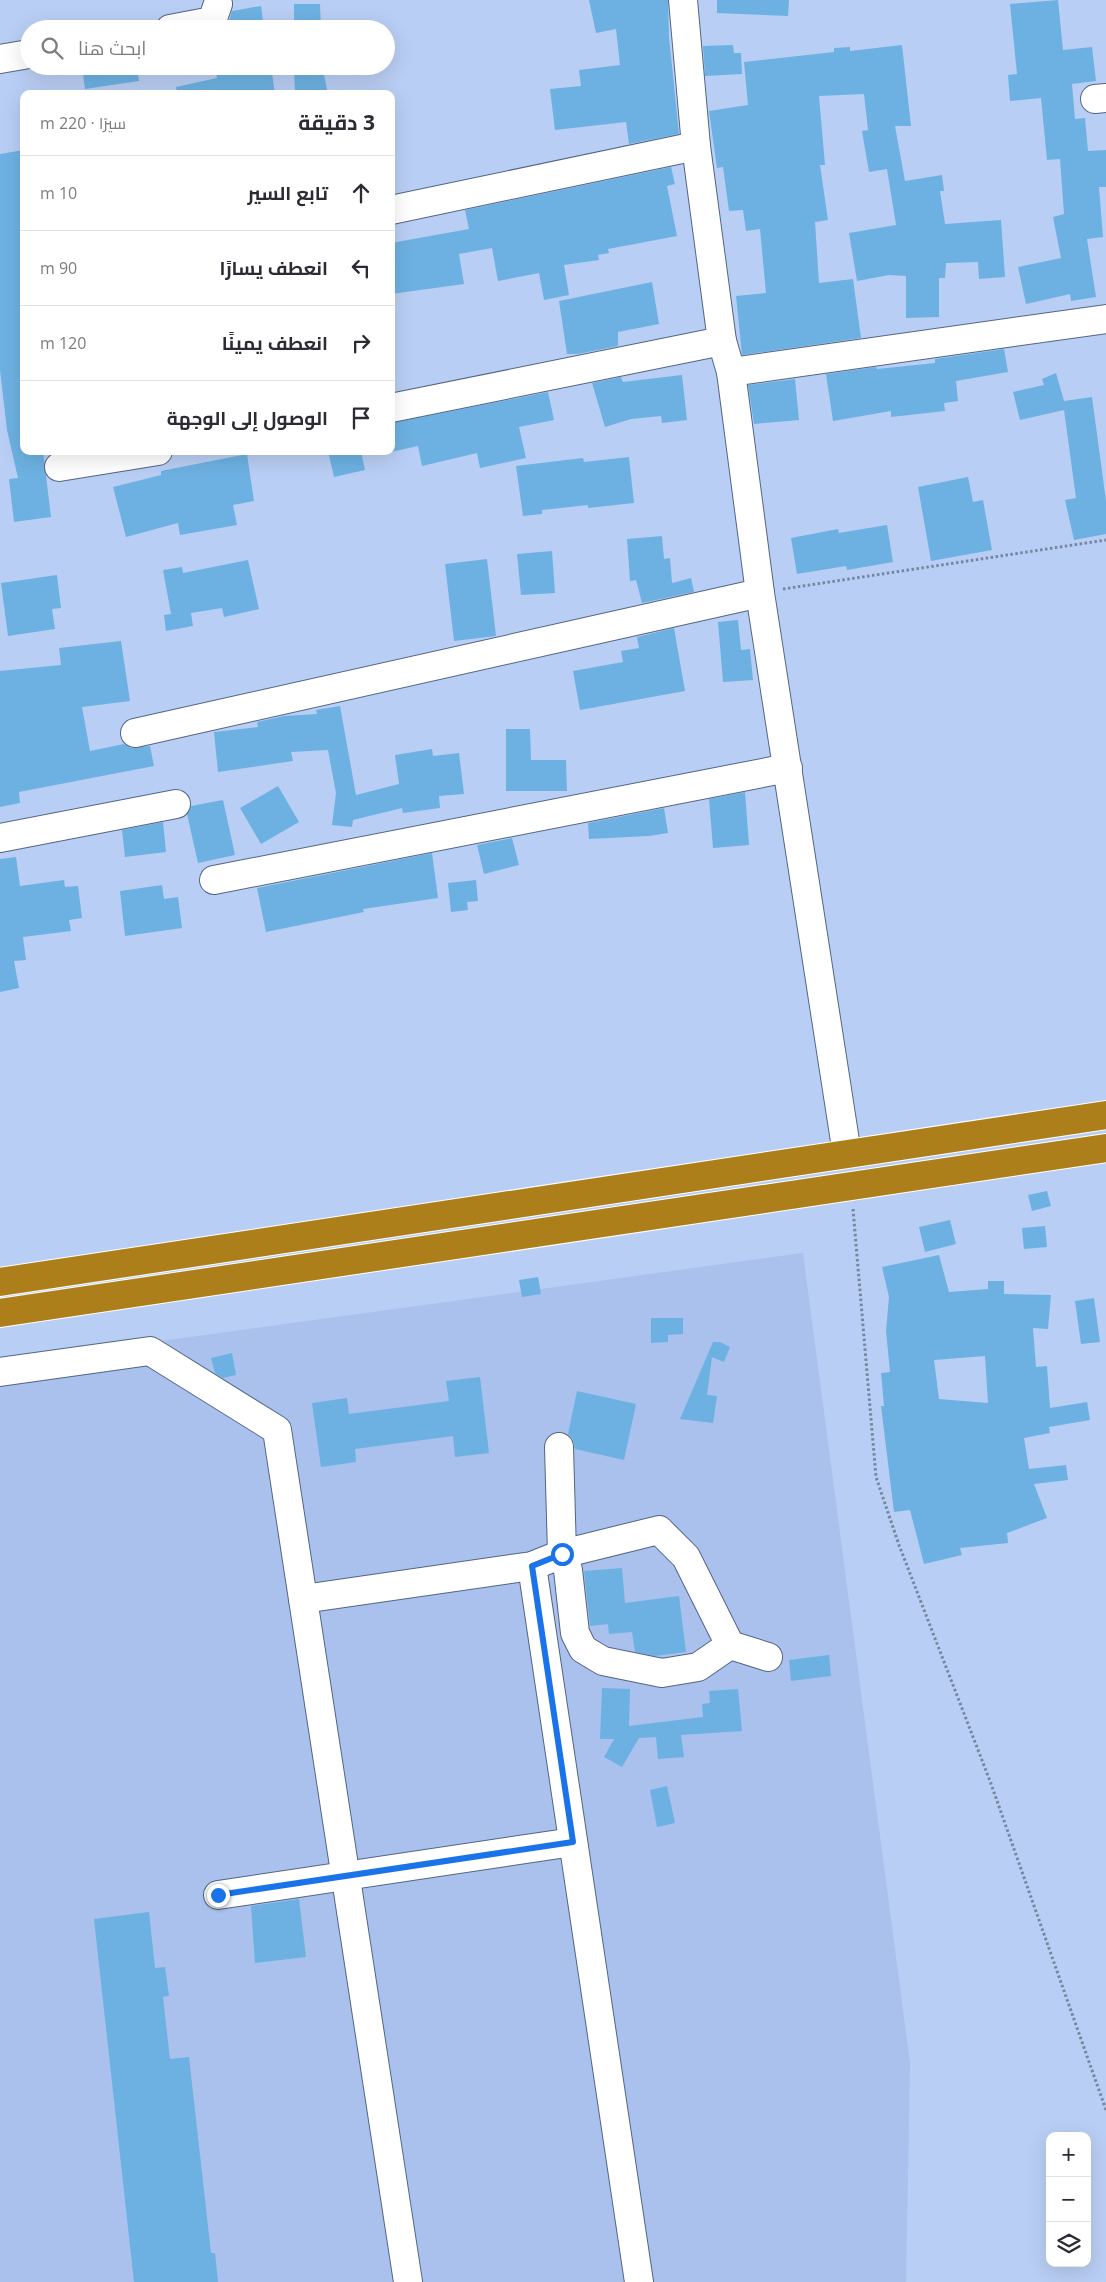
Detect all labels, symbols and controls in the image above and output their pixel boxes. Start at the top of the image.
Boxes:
search box [20,20,395,75]
icon: search [38,34,66,62]
text: ابحث هنا [78,35,146,61]
text: 3 دقيقة [298,108,375,136]
text: سيرًا · 220 m [40,112,126,134]
icon: ahead [347,179,375,207]
text: تابع السير [248,180,328,206]
text: 10 m [40,182,77,204]
icon: left [347,254,375,282]
text: انعطف يسارًا [219,255,328,281]
text: 90 m [40,257,77,279]
icon: right [347,329,375,357]
text: انعطف يمينًا [222,330,328,356]
text: 120 m [40,332,86,354]
icon: arrive [347,404,375,432]
text: الوصول إلى الوجهة [167,405,328,431]
route start [551,1543,574,1566]
route end [207,1884,230,1907]
map controls [1046,2132,1091,2267]
button: + [1046,2132,1091,2177]
button: − [1046,2177,1091,2222]
button: layers [1046,2222,1091,2267]

